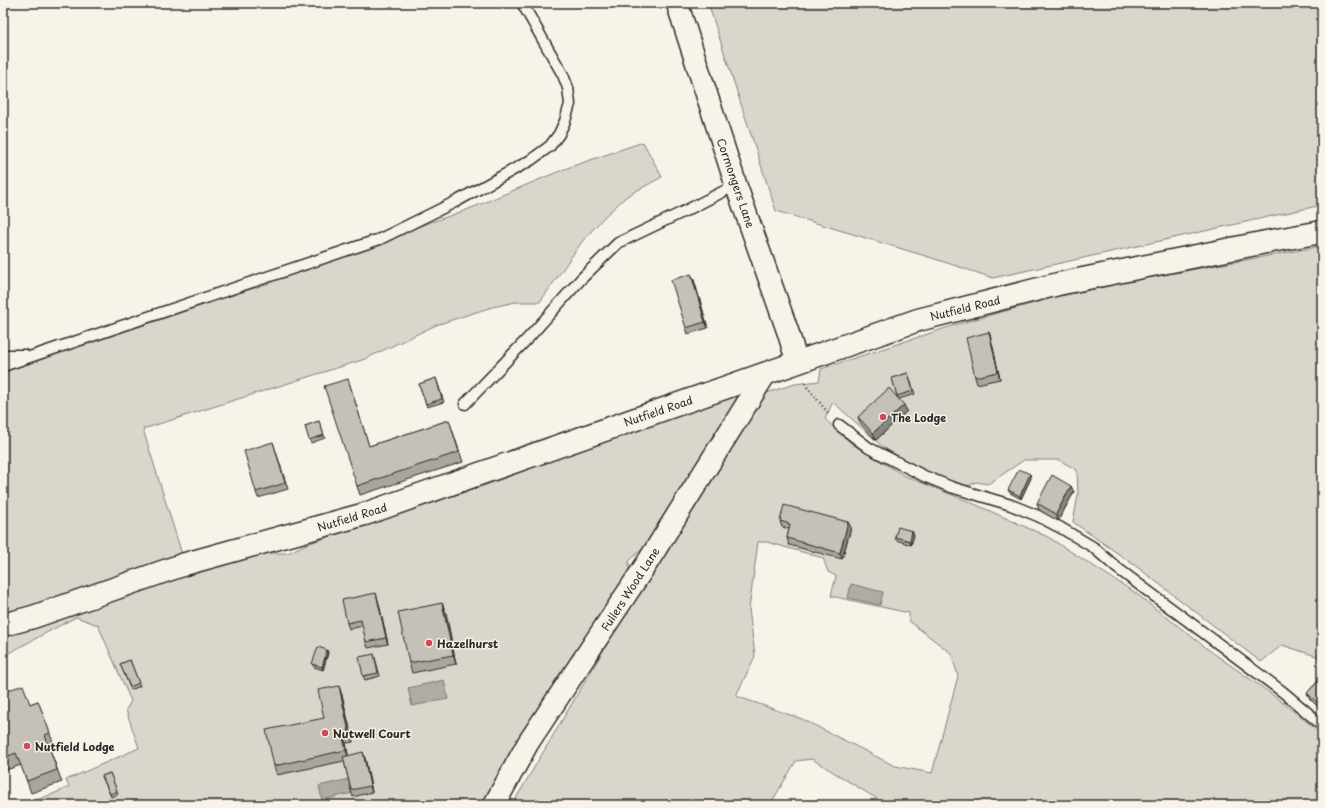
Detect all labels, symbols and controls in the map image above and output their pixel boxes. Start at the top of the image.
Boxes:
street label: Cormongers Lane [713,136,759,230]
street label: Nutfield Road [928,291,1002,325]
street label: Nutfield Road [621,391,695,431]
place label: The Lodge [891,409,946,426]
marker: The Lodge [878,412,888,422]
street label: Nutfield Road [315,498,389,536]
street label: Fullers Wood Lane [596,544,664,634]
place label: Hazelhurst [437,635,498,652]
marker: Hazelhurst [424,638,434,648]
place label: Nutwell Court [333,725,411,742]
marker: Nutwell Court [320,728,330,738]
place label: Nutfield Lodge [35,738,115,755]
marker: Nutfield Lodge [22,741,32,751]

